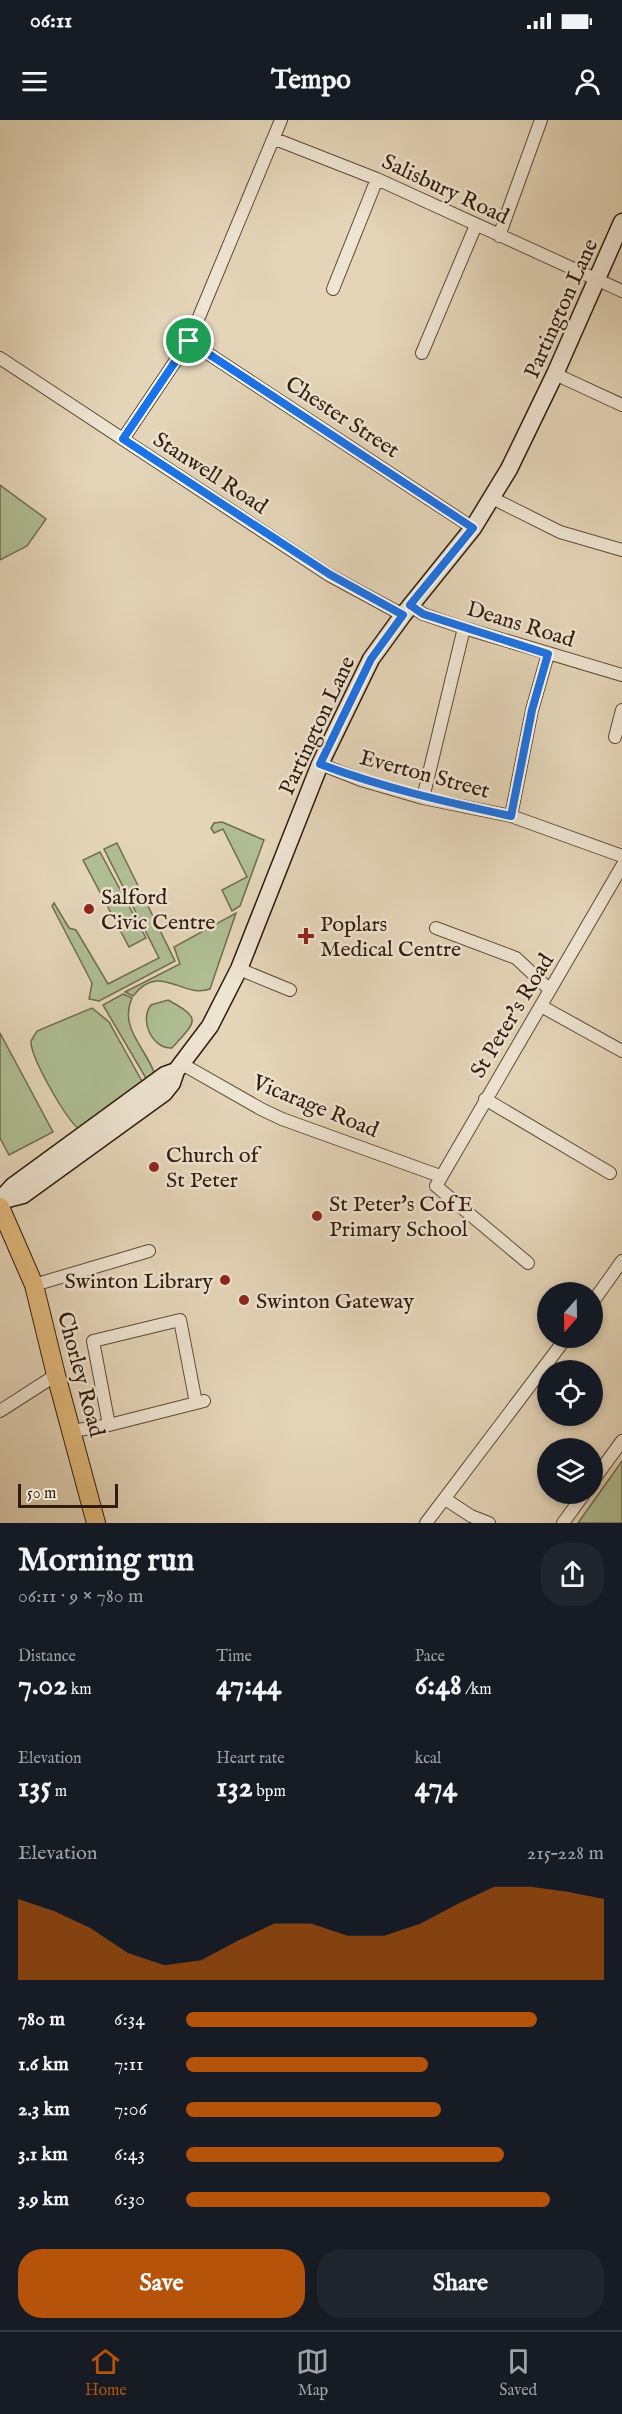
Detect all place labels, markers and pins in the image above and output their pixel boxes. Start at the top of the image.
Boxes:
pin [163,315,214,366]
place label: Salford Civic Centre [101,884,215,937]
marker: Salford Civic Centre [82,902,96,916]
place label: Poplars Medical Centre [320,911,461,964]
marker: Poplars Medical Centre [297,927,315,945]
place label: Church of St Peter [166,1142,263,1195]
marker: Church of St Peter [147,1160,161,1174]
place label: St Peter's CofE Primary School [329,1191,473,1244]
marker: St Peter's CofE Primary School [310,1209,324,1223]
place label: Swinton Library [65,1268,213,1296]
marker: Swinton Library [218,1273,232,1287]
place label: Swinton Gateway [256,1288,414,1316]
marker: Swinton Gateway [237,1293,251,1307]

